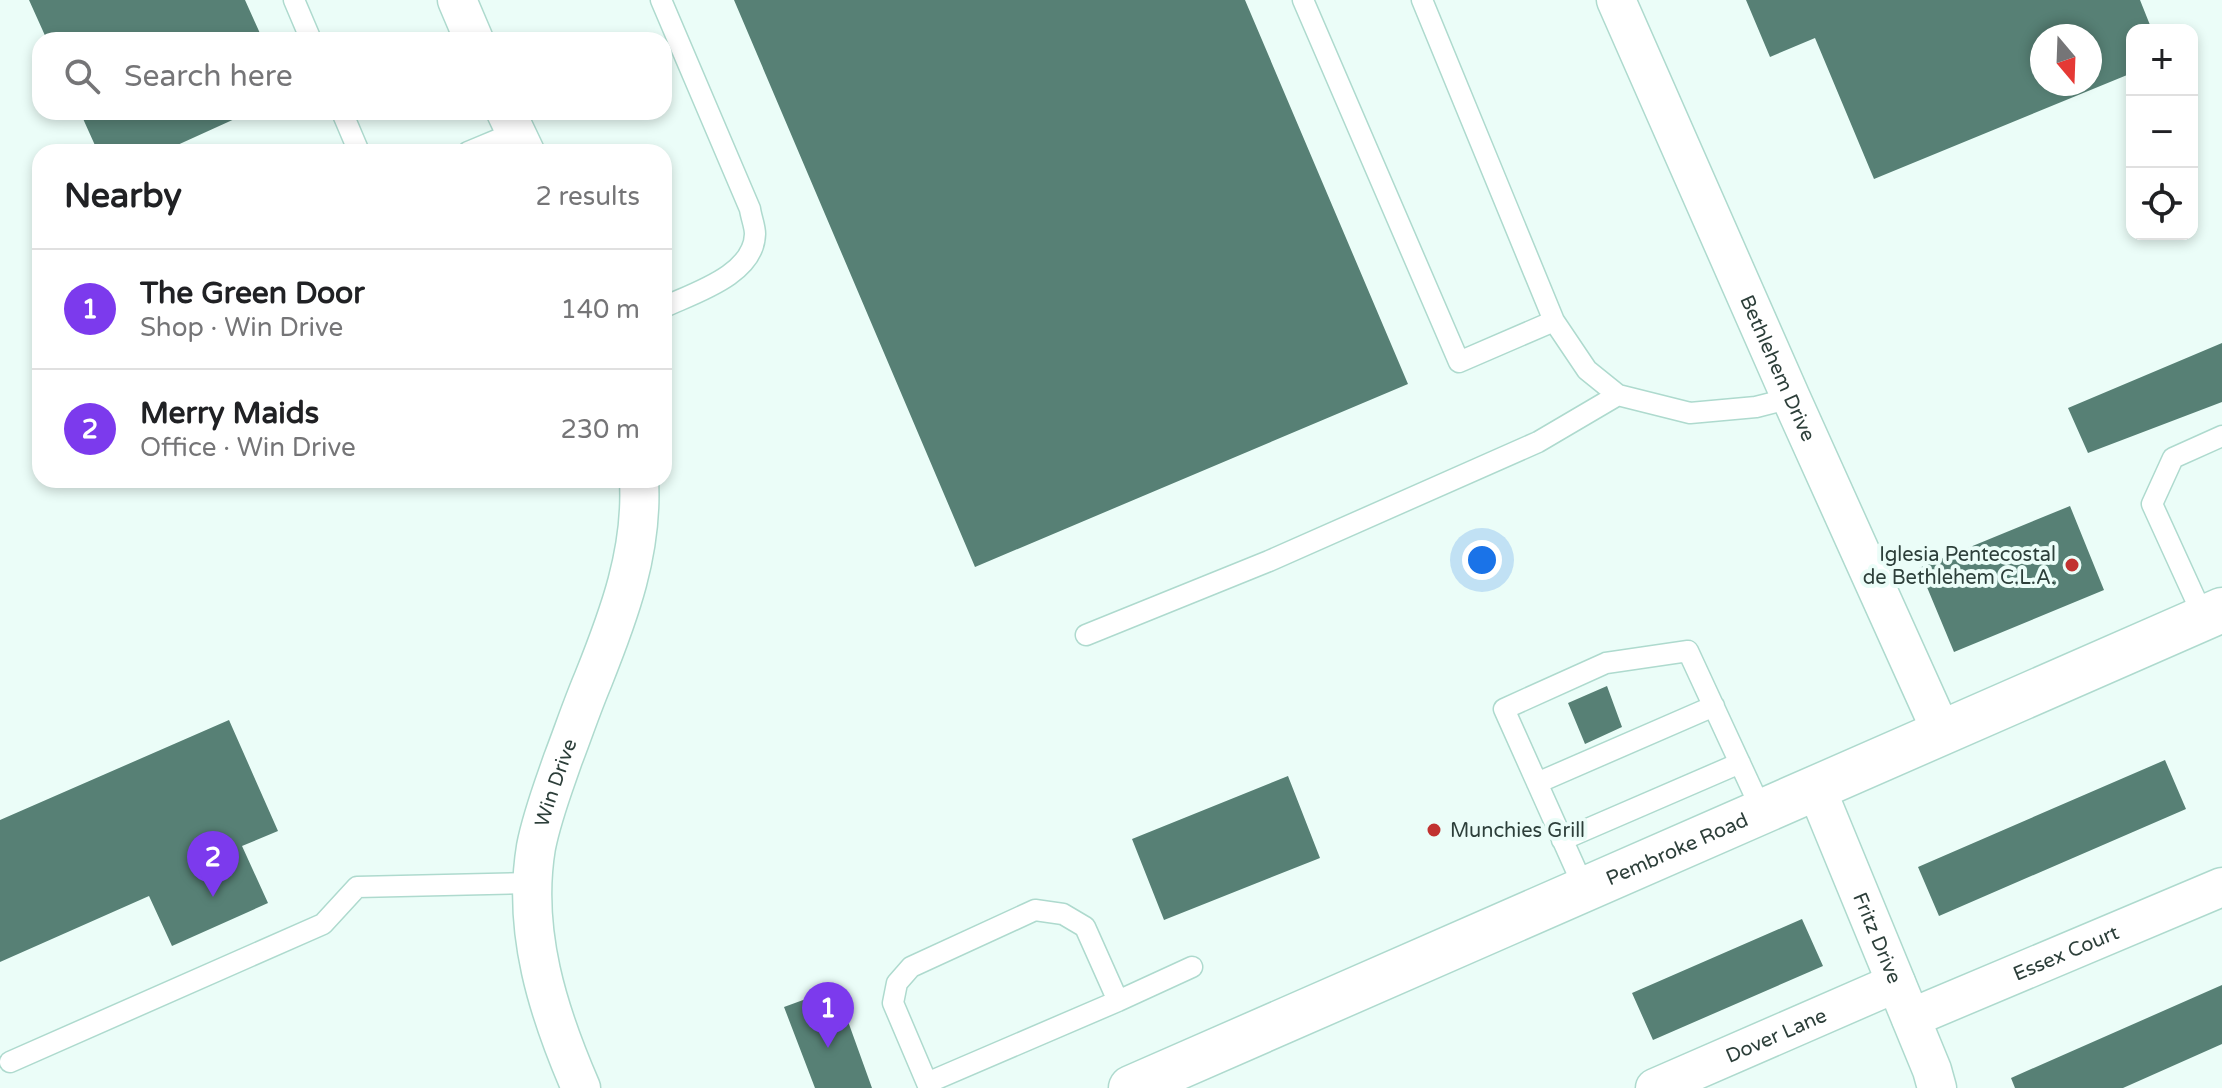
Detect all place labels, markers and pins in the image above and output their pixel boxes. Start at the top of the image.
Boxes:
place label: Iglesia Pentecostal de Bethlehem C.L.A. [1863,543,2056,590]
marker: Iglesia Pentecostal de Bethlehem C.L.A. [2063,556,2081,574]
place label: Munchies Grill [1450,819,1585,843]
marker: Munchies Grill [1425,821,1443,839]
pin: 2 [187,831,239,897]
pin: 1 [802,982,854,1048]

